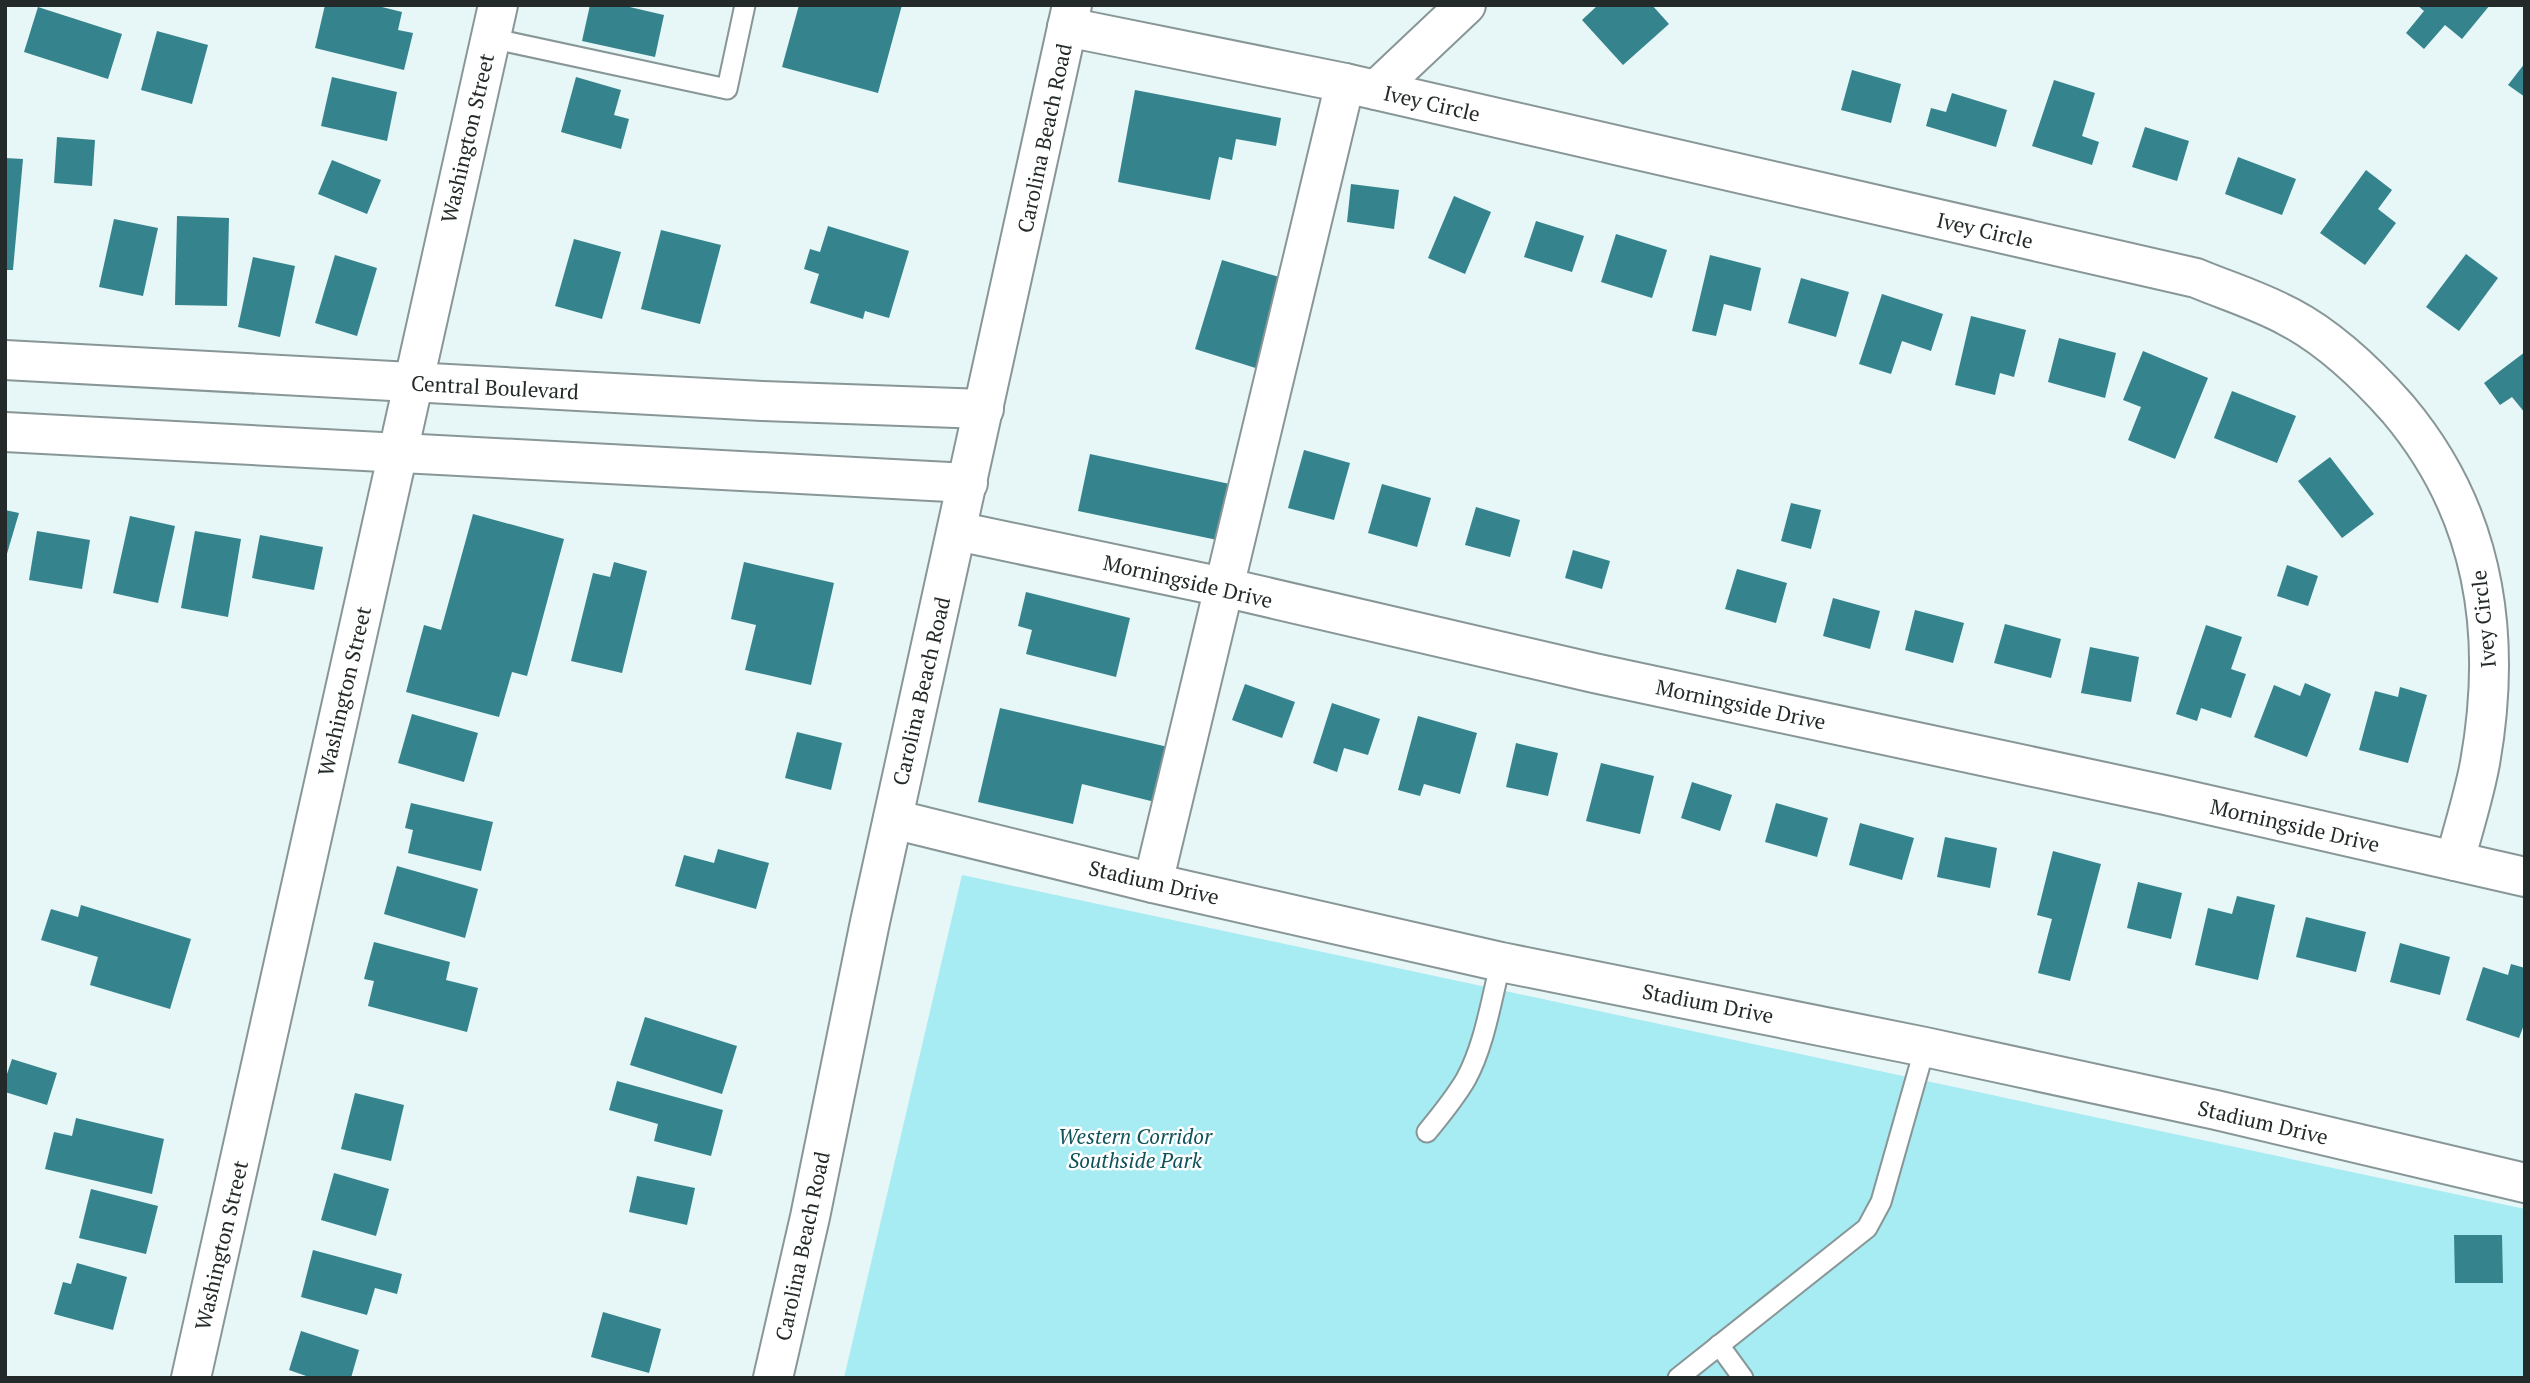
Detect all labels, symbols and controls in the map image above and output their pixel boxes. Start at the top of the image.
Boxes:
street label: Carolina Beach Road [1010,40,1078,235]
street label: Washington Street [434,50,500,225]
street label: Ivey Circle [1381,78,1483,128]
street label: Ivey Circle [1934,205,2036,255]
street label: Central Boulevard [410,369,580,405]
street label: Morningside Drive [1101,548,1275,614]
street label: Ivey Circle [2464,569,2502,669]
street label: Carolina Beach Road [886,594,956,788]
street label: Washington Street [311,603,377,778]
street label: Morningside Drive [1653,672,1829,736]
street label: Morningside Drive [2208,792,2382,858]
street label: Stadium Drive [1086,853,1222,911]
street label: Stadium Drive [1640,977,1776,1029]
street label: Stadium Drive [2195,1093,2331,1151]
park label: Western Corridor Southside Park [1058,1122,1213,1174]
street label: Carolina Beach Road [768,1148,836,1343]
street label: Washington Street [188,1157,254,1332]

